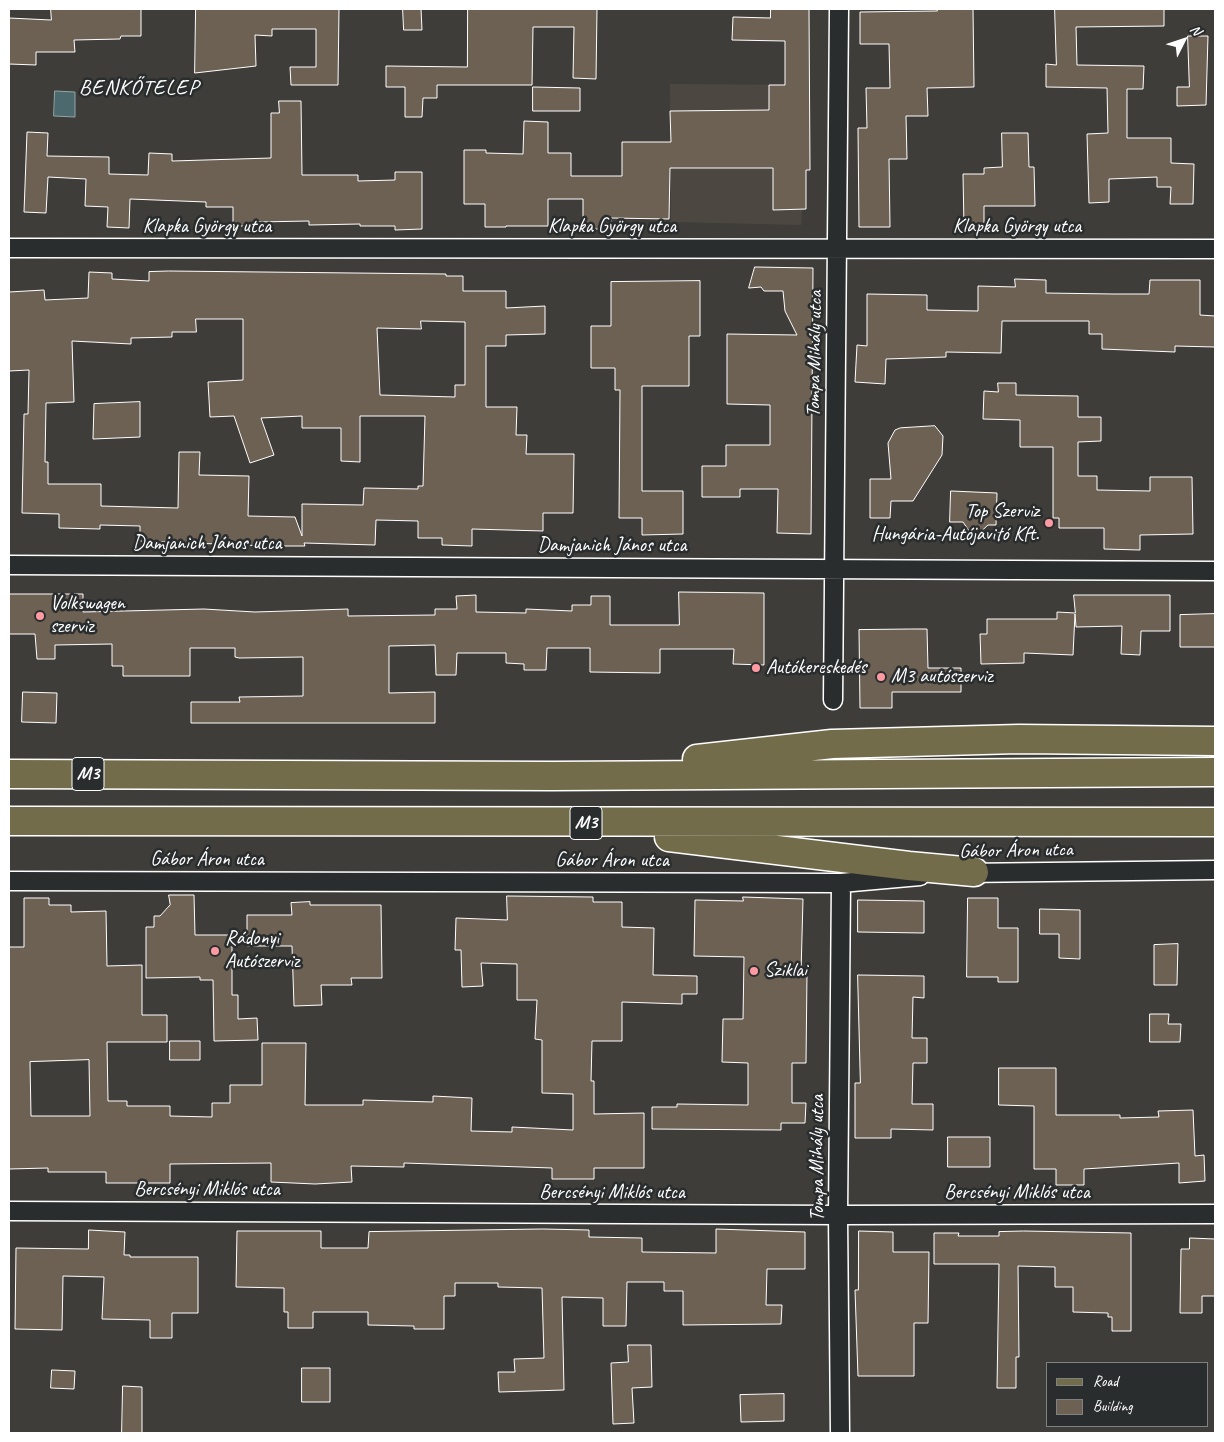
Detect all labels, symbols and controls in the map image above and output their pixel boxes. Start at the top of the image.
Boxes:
north arrow [1159,15,1209,65]
text: N [1186,21,1205,39]
district label: BENKŐTELEP [78,75,200,101]
street label: Klapka György utca [143,215,271,239]
street label: Klapka György utca [548,215,676,239]
street label: Klapka György utca [953,215,1081,239]
street label: Tompa Mihály utca [802,291,828,417]
place label: Top Szerviz Hungária-Autójavitó Kft. [872,500,1039,547]
marker: Top Szerviz Hungária-Autójavitó Kft. [1043,517,1055,529]
street label: Damjanich János utca [133,532,281,556]
street label: Damjanich János utca [538,534,686,558]
place label: Volkswagen szerviz [50,592,125,639]
marker: Volkswagen szerviz [34,610,46,622]
place label: Autókereskedés [766,656,866,680]
marker: Autókereskedés [750,662,762,674]
place label: M3 autószerviz [891,665,993,689]
marker: M3 autószerviz [875,671,887,683]
road number: M3 [72,758,104,791]
road number: M3 [570,806,602,840]
street label: Gábor Áron utca [959,838,1073,864]
street label: Gábor Áron utca [150,848,264,872]
street label: Gábor Áron utca [555,849,669,873]
place label: Rádonyi Autószerviz [225,927,299,974]
marker: Rádonyi Autószerviz [209,945,221,957]
place label: Sziklai [764,959,807,983]
marker: Sziklai [748,965,760,977]
street label: Tompa Mihály utca [806,1095,830,1221]
street label: Bercsényi Miklós utca [134,1178,280,1202]
street label: Bercsényi Miklós utca [539,1181,685,1205]
street label: Bercsényi Miklós utca [944,1181,1090,1205]
legend [1046,1362,1209,1427]
text: Road [1093,1372,1118,1391]
text: Building [1093,1397,1132,1416]

